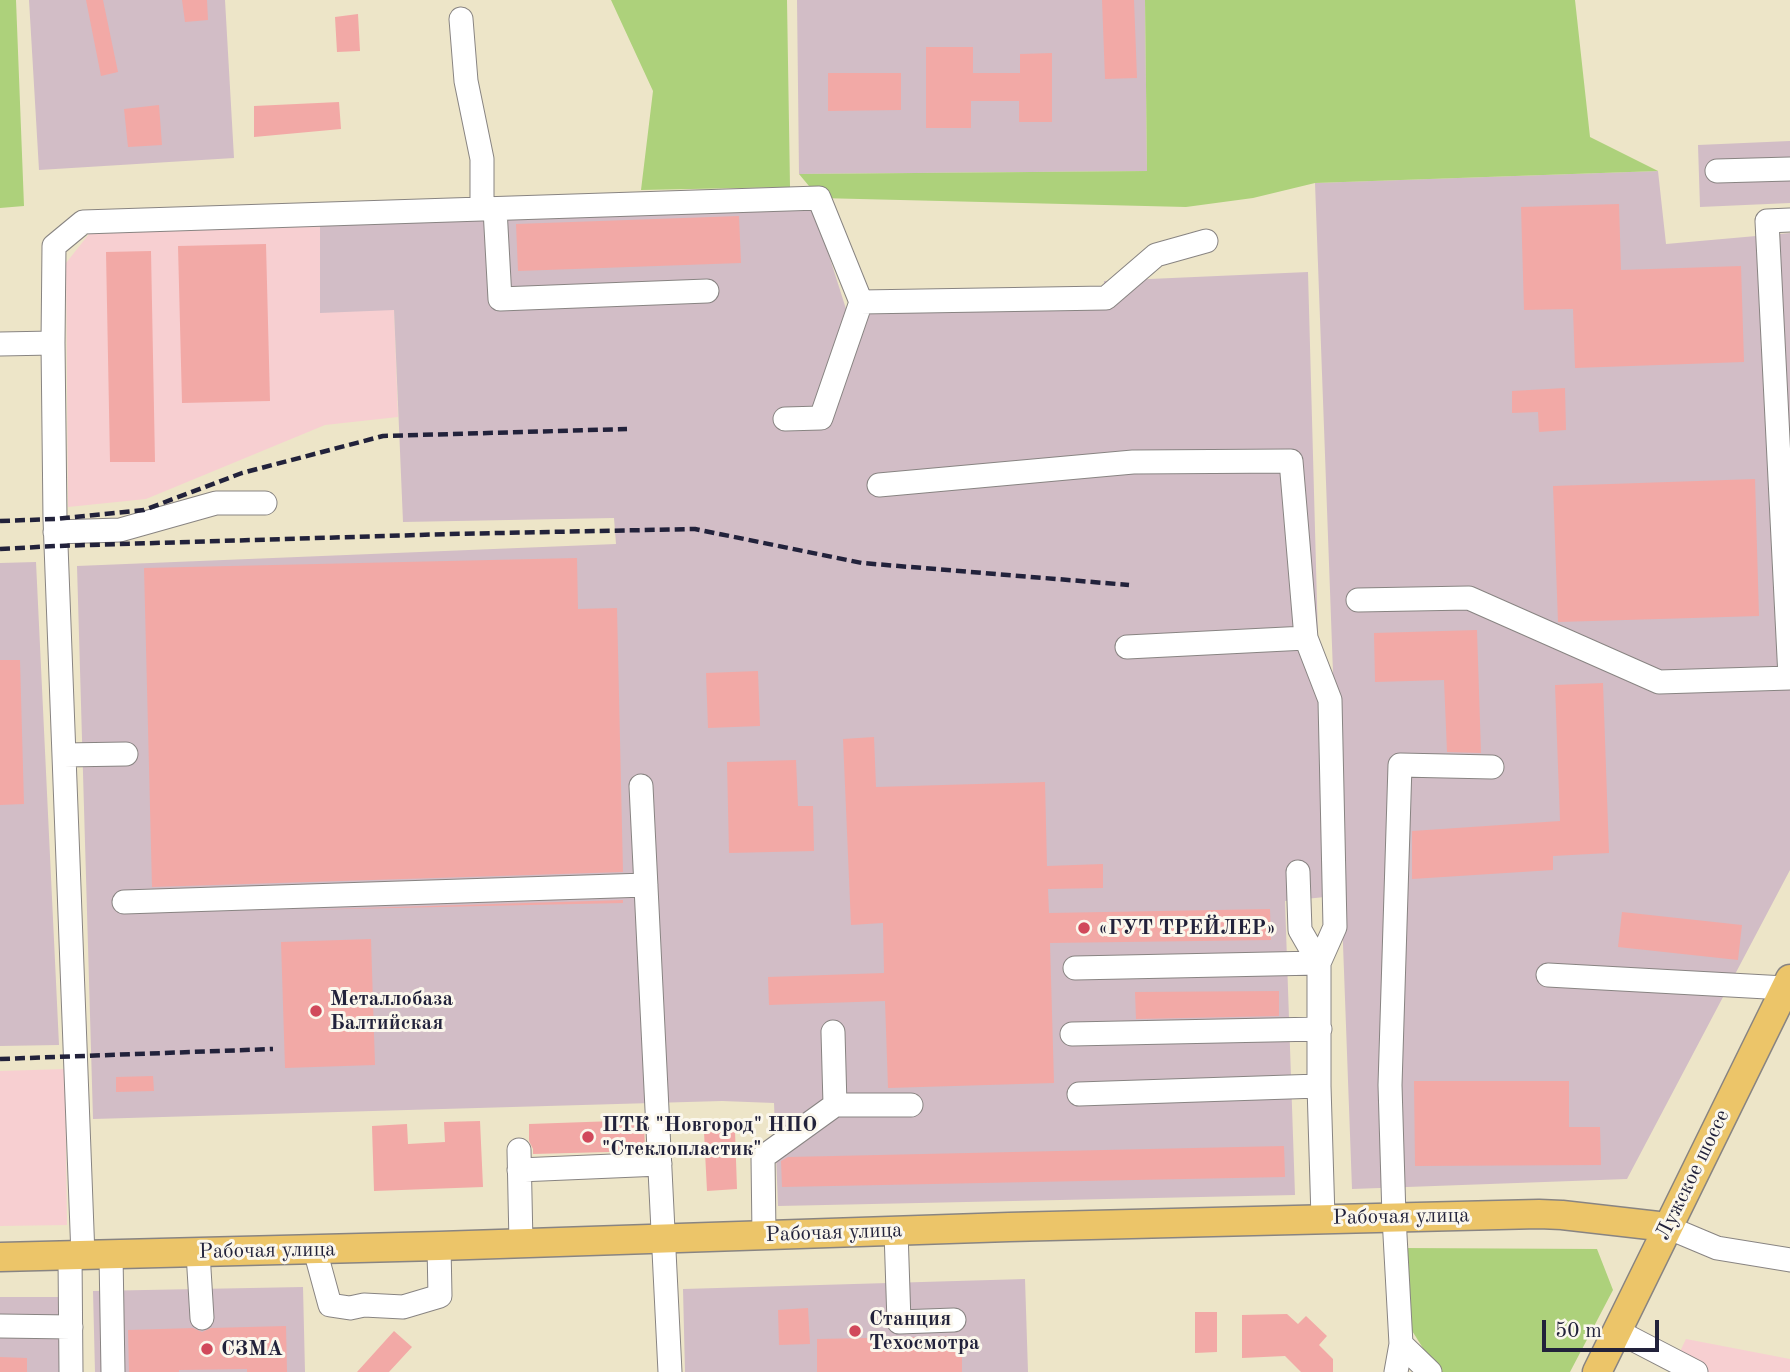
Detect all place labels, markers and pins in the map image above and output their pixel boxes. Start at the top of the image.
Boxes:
place label: «ГУТ ТРЕЙЛЕР» [1098,915,1276,941]
marker: «ГУТ ТРЕЙЛЕР» [1076,920,1092,936]
place label: Металлобаза Балтийская [330,986,453,1036]
marker: Металлобаза Балтийская [308,1003,324,1019]
place label: ПТК "Новгород" НПО "Стеклопластик" [602,1112,817,1162]
marker: ПТК "Новгород" НПО "Стеклопластик" [580,1129,596,1145]
place label: Станция Техосмотра [869,1306,980,1356]
marker: Станция Техосмотра [847,1323,863,1339]
place label: СЗМА [221,1336,283,1362]
marker: СЗМА [199,1341,215,1357]

